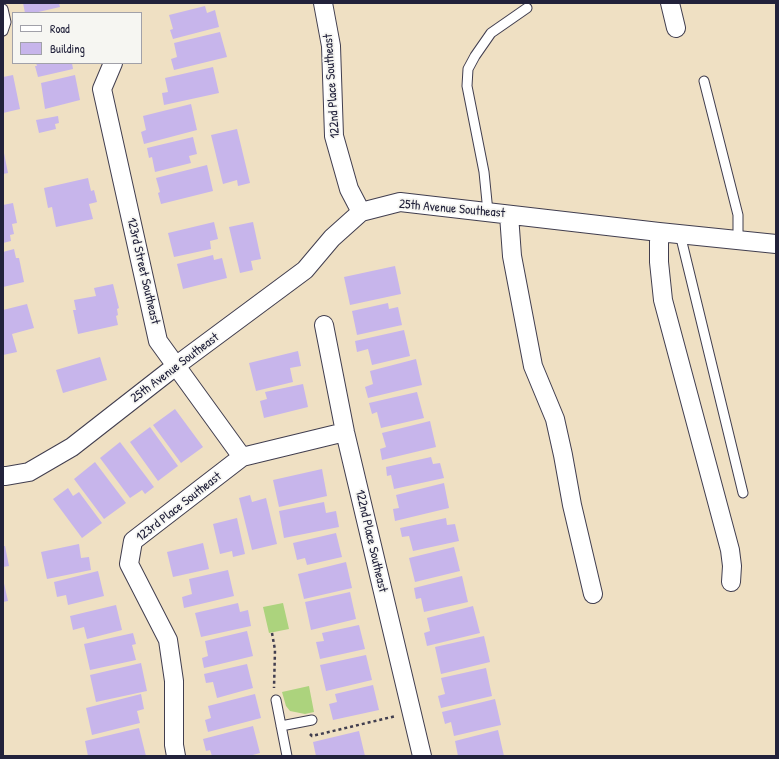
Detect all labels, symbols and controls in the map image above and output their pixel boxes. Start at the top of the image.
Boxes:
legend [12,12,142,64]
text: Road [50,20,70,37]
street label: 122nd Place Southeast [321,33,343,139]
text: Building [50,40,85,57]
street label: 25th Avenue Southeast [398,197,506,221]
street label: 123rd Street Southeast [123,216,163,326]
street label: 25th Avenue Southeast [128,330,222,406]
street label: 123rd Place Southeast [133,469,225,545]
street label: 122nd Place Southeast [352,488,390,594]

